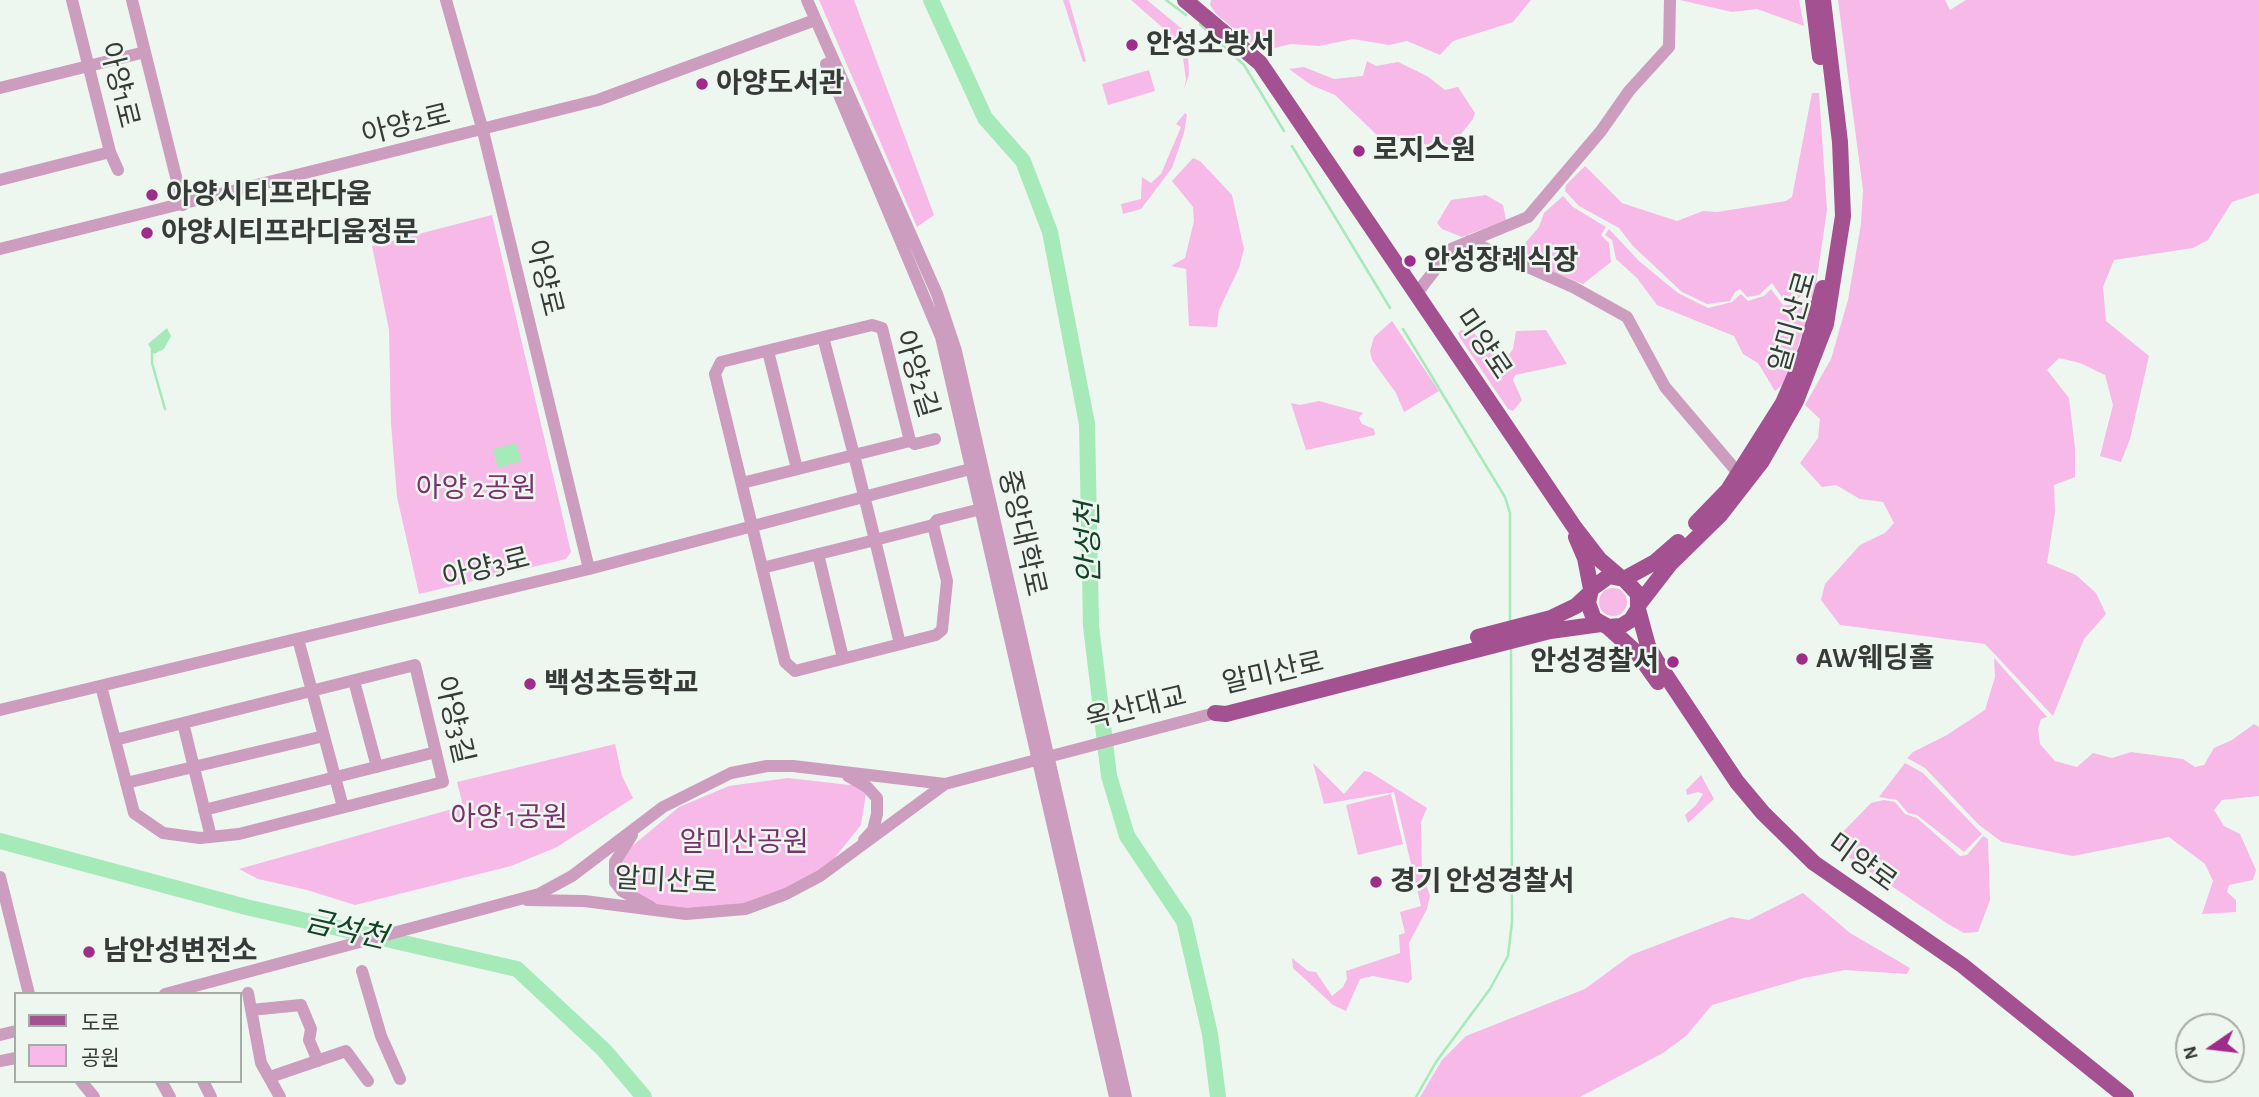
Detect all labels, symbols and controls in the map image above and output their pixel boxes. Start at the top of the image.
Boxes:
place label: 안성소방서 [1146,28,1275,62]
marker: 안성소방서 [1124,37,1140,53]
street label: 아양1로 [92,39,146,131]
place label: 아양도서관 [716,67,845,101]
marker: 아양도서관 [694,76,710,92]
street label: 아양2로 [358,98,454,152]
place label: 로지스원 [1373,134,1476,168]
marker: 로지스원 [1351,143,1367,159]
place label: 아양시티프라다움 [166,178,372,212]
marker: 아양시티프라다움 [144,187,160,203]
place label: 아양시티프라디움정문 [161,216,419,250]
marker: 아양시티프라디움정문 [139,225,155,241]
street label: 아양로 [518,236,570,320]
place label: 안성장례식장 [1424,244,1579,278]
marker: 안성장례식장 [1402,253,1418,269]
street label: 알미산로 [1763,268,1823,376]
street label: 미양로 [1447,303,1519,385]
street label: 아양2길 [887,326,945,422]
street label: 중앙대학로 [991,466,1053,600]
park label: 아양 2공원 [416,472,536,506]
water label: 안성천 [1070,501,1108,585]
street label: 아양3로 [439,541,533,595]
place label: AW웨딩홀 [1816,642,1934,676]
street label: 알미산로 [1219,645,1327,701]
place label: 안성경찰서 [1530,645,1659,679]
marker: AW웨딩홀 [1794,651,1810,667]
marker: 안성경찰서 [1665,654,1681,670]
place label: 백성초등학교 [544,667,699,701]
street label: 아양3길 [428,673,480,767]
marker: 백성초등학교 [522,676,538,692]
street label: 옥산대교 [1082,679,1190,737]
park label: 아양 1공원 [450,801,568,835]
park label: 알미산공원 [680,826,808,860]
street label: 미양로 [1821,827,1903,899]
street label: 알미산로 [614,862,718,900]
place label: 경기 안성경찰서 [1390,865,1575,899]
marker: 경기 안성경찰서 [1368,874,1384,890]
water label: 금석천 [302,903,390,957]
place label: 남안성변전소 [103,935,258,969]
marker: 남안성변전소 [81,944,97,960]
legend [14,992,242,1083]
text: 도로 [81,1013,120,1034]
north arrow [2175,1013,2245,1083]
text: N [2180,1044,2202,1061]
text: 공원 [81,1048,120,1069]

